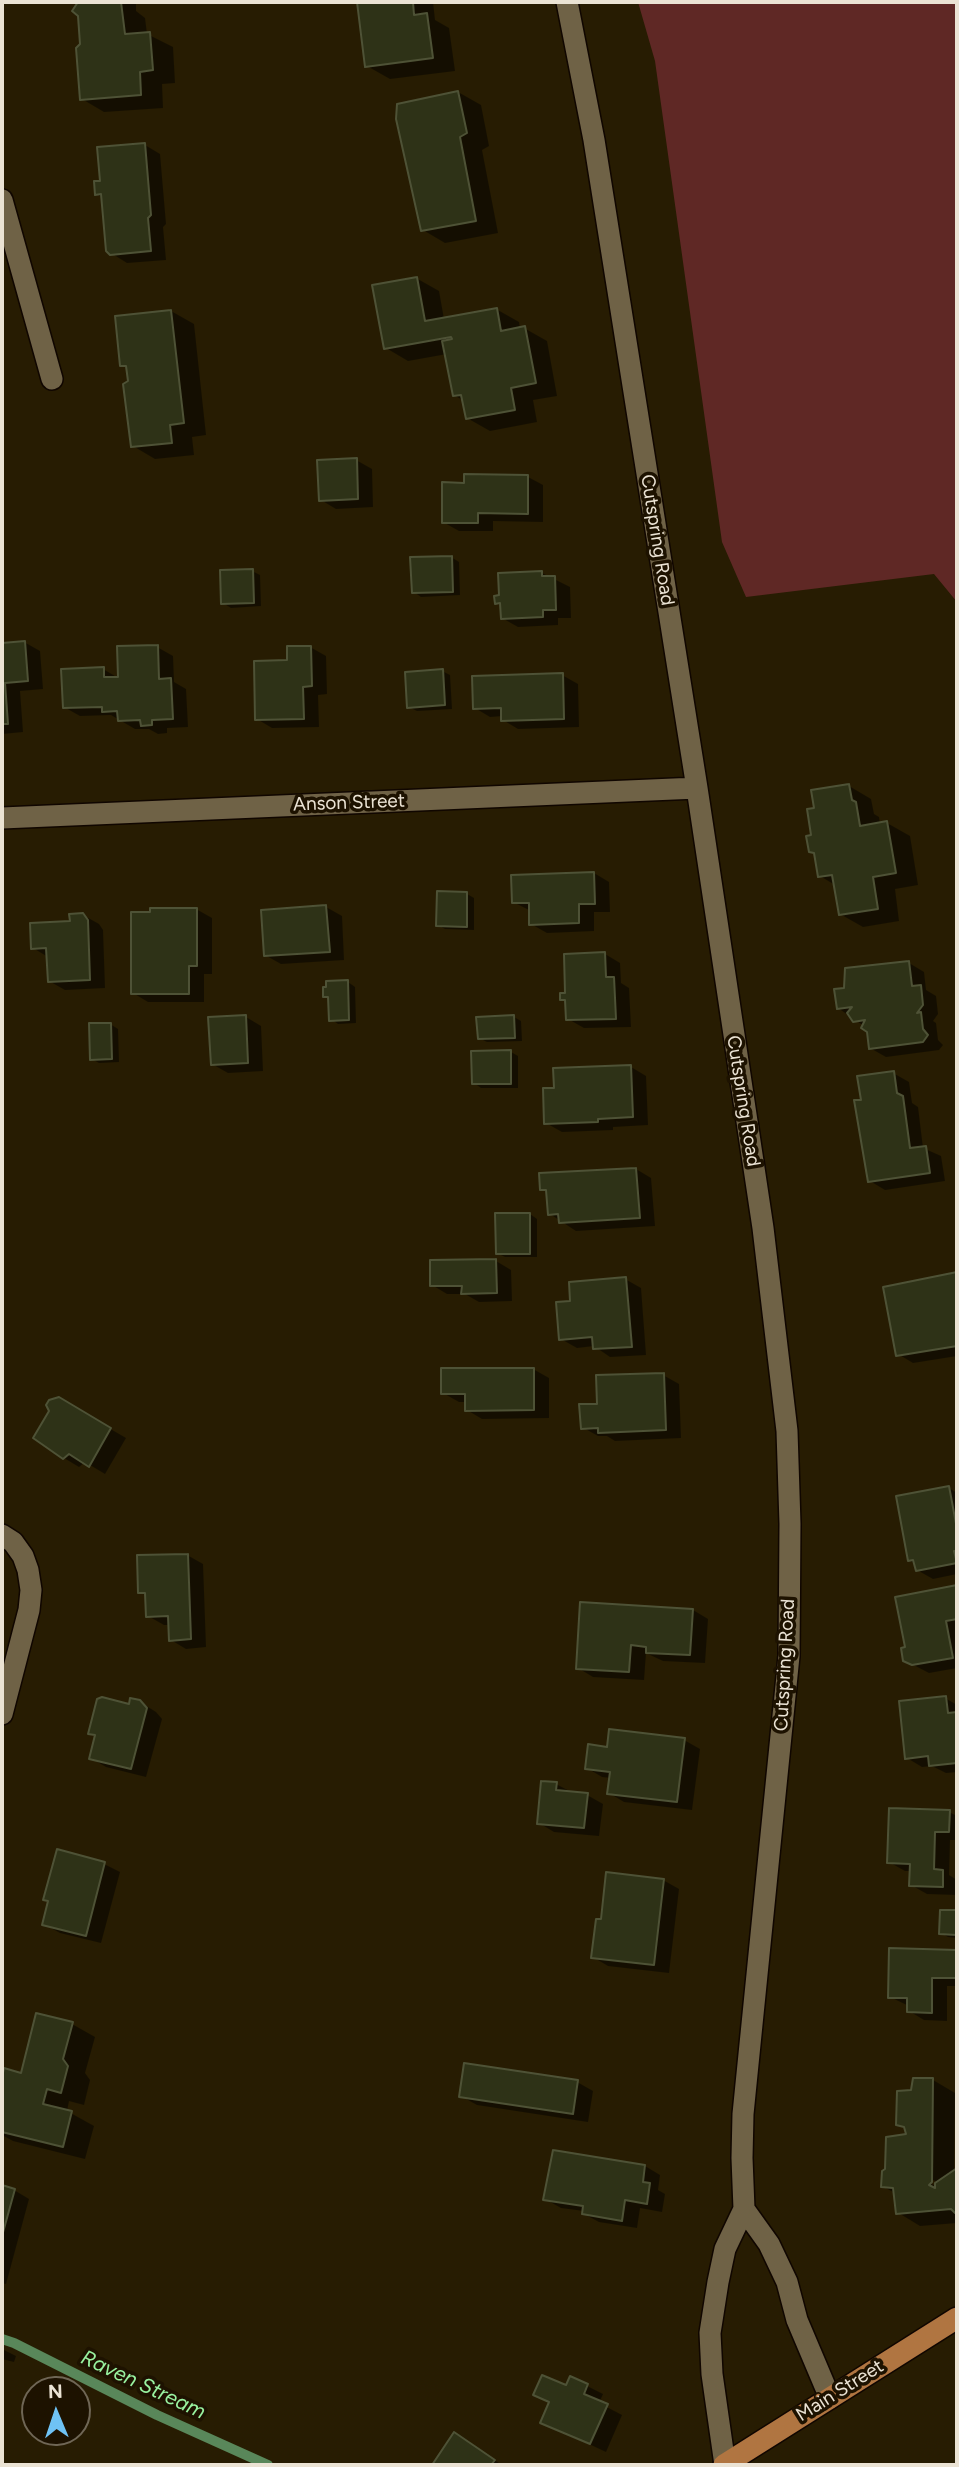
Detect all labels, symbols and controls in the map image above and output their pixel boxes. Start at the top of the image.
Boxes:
street label: Cutspring Road [635,473,679,607]
street label: Anson Street [293,790,405,816]
street label: Cutspring Road [721,1034,765,1168]
street label: Cutspring Road [770,1598,800,1732]
water label: Raven Stream [77,2345,209,2425]
street label: Main Street [792,2355,888,2427]
north arrow [21,2376,91,2446]
text: N [48,2380,63,2403]

